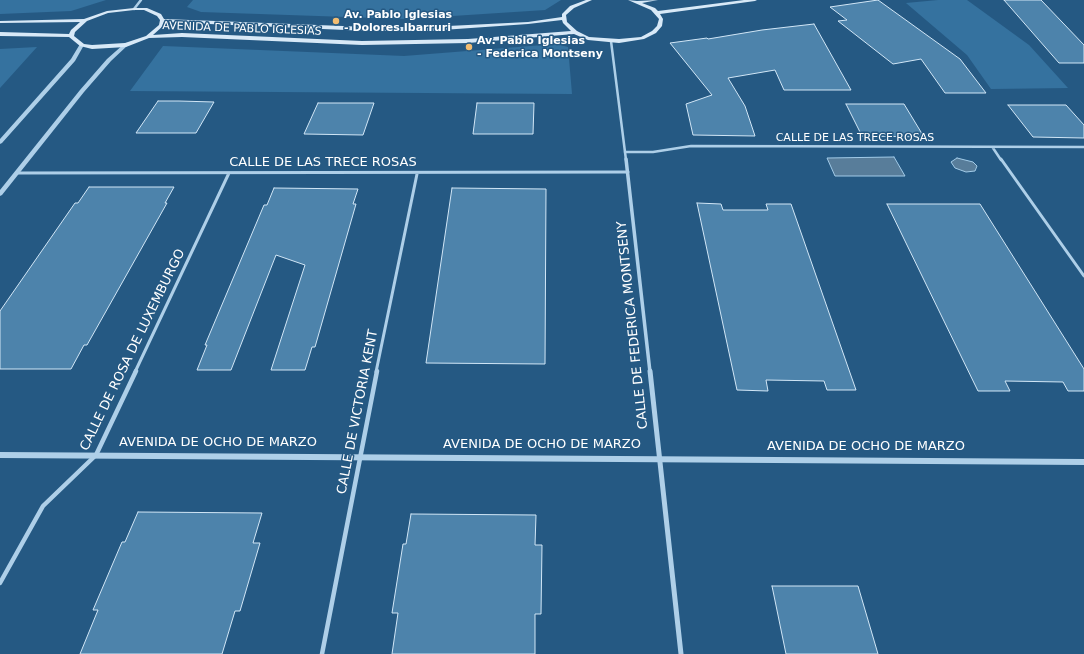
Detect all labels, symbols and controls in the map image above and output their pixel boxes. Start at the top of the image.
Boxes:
place label: Av. Pablo Iglesias - Dolores Ibarruri [344,8,452,34]
marker: Av. Pablo Iglesias - Dolores Ibarruri [331,16,341,26]
street label: AVENIDA DE PABLO IGLESIAS [162,20,322,38]
place label: Av. Pablo Iglesias - Federica Montseny [477,34,603,60]
marker: Av. Pablo Iglesias - Federica Montseny [464,42,474,52]
street label: CALLE DE LAS TRECE ROSAS [776,131,934,145]
street label: CALLE DE LAS TRECE ROSAS [229,155,417,171]
street label: CALLE DE FEDERICA MONTSENY [614,220,652,430]
street label: CALLE DE ROSA DE LUXEMBURGO [77,247,189,453]
street label: CALLE DE VICTORIA KENT [334,328,382,496]
street label: AVENIDA DE OCHO DE MARZO [119,435,317,451]
street label: AVENIDA DE OCHO DE MARZO [443,437,641,453]
street label: AVENIDA DE OCHO DE MARZO [767,439,965,455]

